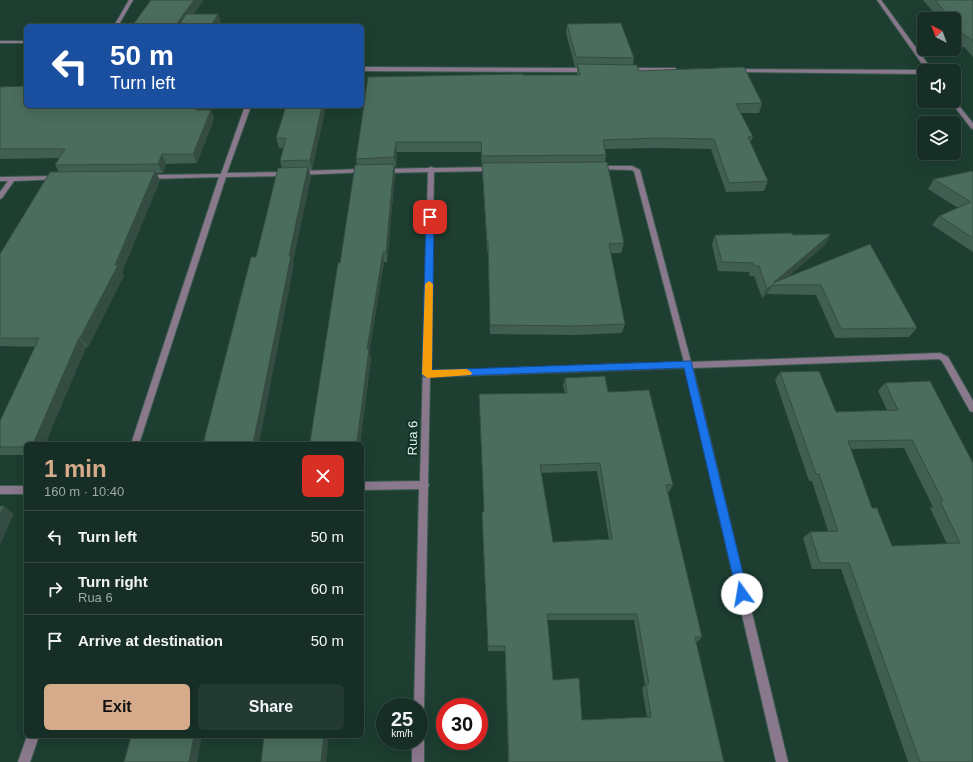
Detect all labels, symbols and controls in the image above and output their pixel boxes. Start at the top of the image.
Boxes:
north arrow [917,12,961,56]
map controls [917,12,961,160]
icon: left [44,40,96,92]
text: 50 m [110,40,174,71]
button: sound [917,64,961,108]
text: Turn left [110,73,175,93]
button: layers [917,116,961,160]
pin [413,200,447,234]
icon: arrive [419,206,441,228]
street label: Rua 6 [405,421,420,455]
text: 1 min [44,455,107,482]
button: close [302,455,344,497]
text: 160 m · 10:40 [44,484,124,499]
icon: left [44,526,66,548]
text: Turn left [78,528,137,545]
text: 50 m [311,528,344,545]
text: Turn right [78,573,148,590]
position arrow [721,573,763,615]
icon: right [44,578,66,600]
text: 60 m [311,580,344,597]
text: Rua 6 [78,590,113,605]
icon: arrive [44,630,66,652]
text: Arrive at destination [78,632,223,649]
text: 50 m [311,632,344,649]
button: Exit [44,684,190,730]
button: Share [198,684,344,730]
speed limit sign: 30 [436,698,488,750]
text: 25 [391,708,413,730]
text: km/h [391,728,413,739]

